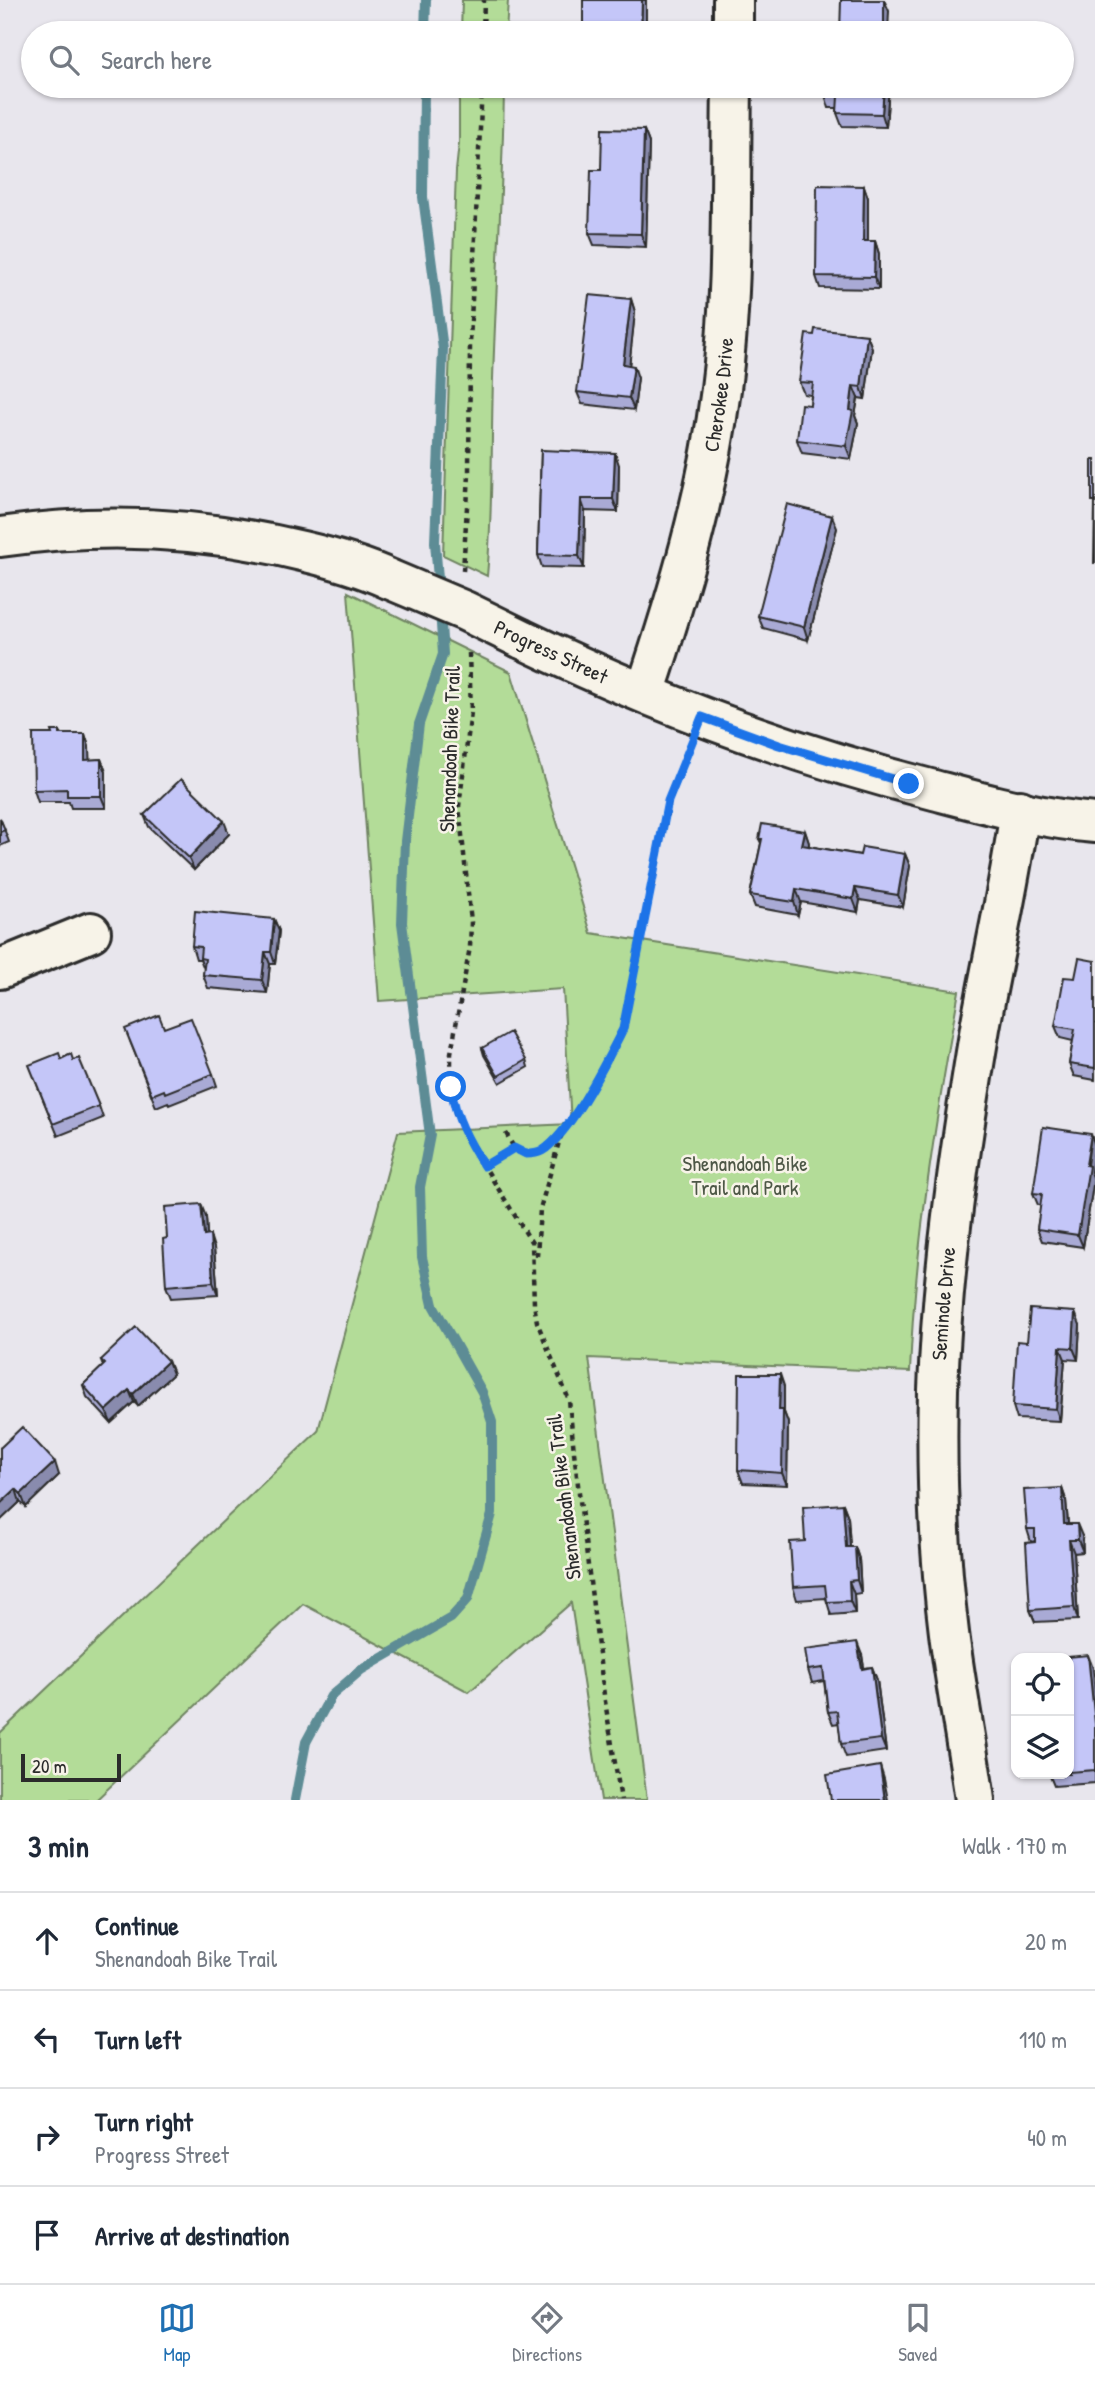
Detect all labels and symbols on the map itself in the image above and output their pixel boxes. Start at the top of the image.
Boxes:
street label: Cherokee Drive [696,336,740,454]
street label: Progress Street [490,613,613,691]
street label: Shenandoah Bike Trail [432,665,467,833]
route end [893,768,924,799]
route start [435,1071,466,1102]
park label: Shenandoah Bike Trail and Park [683,1149,808,1202]
street label: Seminole Drive [924,1246,962,1361]
street label: Shenandoah Bike Trail [539,1412,588,1581]
scale bar [21,1751,121,1783]

